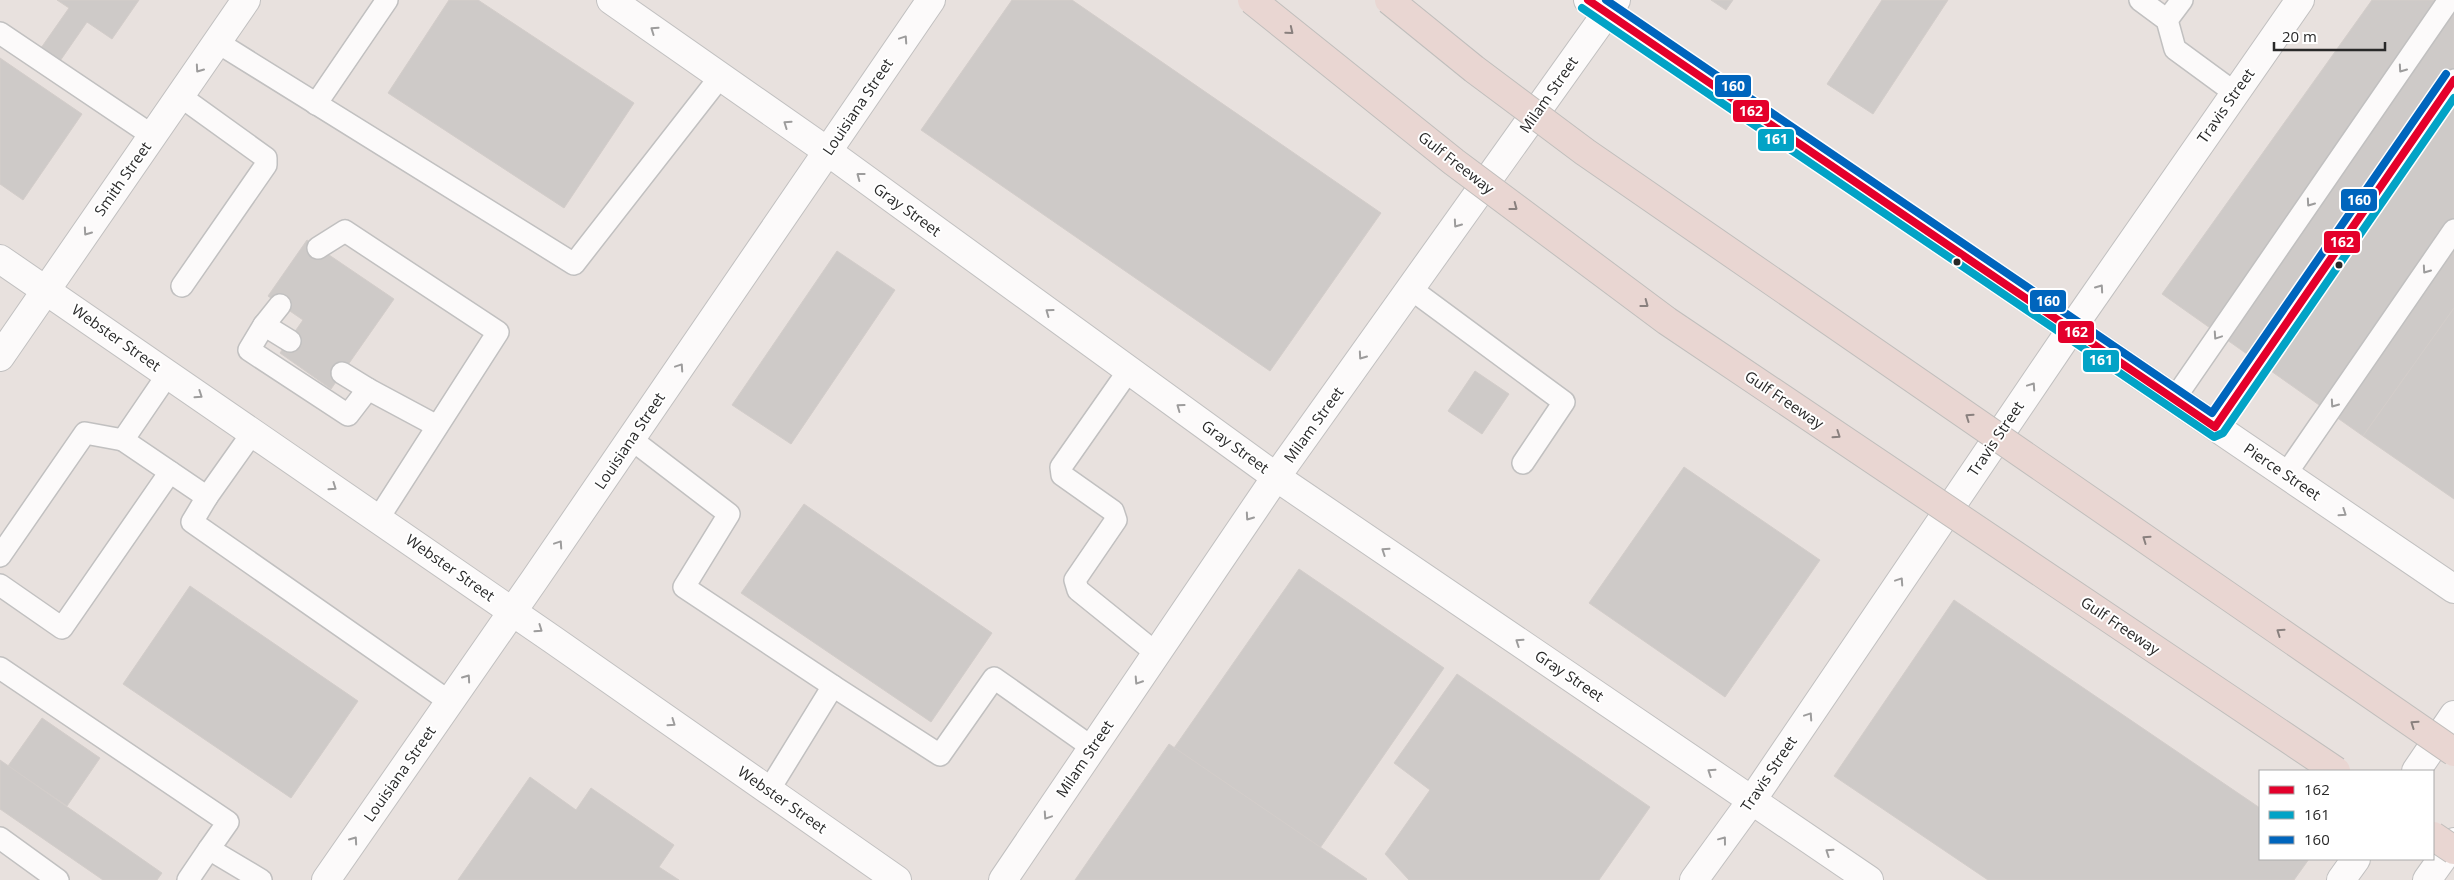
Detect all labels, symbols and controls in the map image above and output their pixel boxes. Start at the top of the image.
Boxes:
scale bar [2274,20,2385,52]
one-way arrow [1284,25,1293,33]
text: 20 m [2282,26,2317,46]
one-way arrow [650,27,660,36]
one-way arrow [898,35,907,45]
street label: Milam Street [1514,52,1582,137]
street label: Louisiana Street [817,54,897,159]
one-way arrow [196,63,205,73]
one-way arrow [2399,63,2408,73]
street label: Travis Street [2192,64,2258,147]
line badge: 160 [1714,74,1752,98]
text: 160 [1721,76,1745,95]
line badge: 162 [1732,99,1770,123]
text: 162 [1739,101,1763,120]
one-way arrow [784,121,793,130]
street label: Gulf Freeway [1415,126,1499,198]
line badge: 161 [1757,128,1795,152]
text: 161 [1764,129,1788,148]
street label: Smith Street [89,137,155,219]
one-way arrow [856,173,866,182]
street label: Gray Street [870,178,945,240]
line badge: 160 [2340,188,2378,212]
text: 160 [2347,190,2371,209]
one-way arrow [2307,197,2316,207]
one-way arrow [1508,201,1518,210]
one-way arrow [1454,218,1463,228]
one-way arrow [84,226,93,235]
line badge: 162 [2323,230,2361,254]
text: 162 [2330,232,2354,251]
unlabelled marker [1952,257,1962,267]
unlabelled marker [2334,260,2344,270]
one-way arrow [2423,264,2432,274]
one-way arrow [2094,284,2103,294]
line badge: 160 [2029,289,2067,313]
text: 160 [2036,291,2060,310]
one-way arrow [1639,298,1649,307]
street label: Webster Street [68,299,165,375]
one-way arrow [1045,309,1054,318]
line badge: 162 [2057,320,2095,344]
text: 162 [2064,322,2088,341]
one-way arrow [2214,331,2223,340]
line badge: 161 [2082,349,2120,373]
text: 161 [2089,350,2113,369]
one-way arrow [1359,351,1369,360]
one-way arrow [674,363,683,373]
street label: Gulf Freeway [1741,365,1828,433]
street label: Milam Street [1279,383,1347,466]
one-way arrow [2026,383,2035,392]
street label: Louisiana Street [589,388,669,493]
one-way arrow [193,389,203,398]
street label: Travis Street [1963,397,2028,480]
one-way arrow [2331,398,2340,408]
one-way arrow [1177,405,1186,413]
one-way arrow [1966,414,1975,423]
street label: Gray Street [1198,415,1273,477]
one-way arrow [1831,429,1840,438]
street label: Pierce Street [2240,438,2325,504]
one-way arrow [327,481,337,490]
one-way arrow [2337,507,2346,516]
one-way arrow [1246,511,1255,521]
street label: Webster Street [402,529,499,605]
one-way arrow [2143,536,2152,545]
one-way arrow [553,541,562,550]
one-way arrow [1381,548,1390,557]
one-way arrow [1894,578,1903,587]
street label: Gulf Freeway [2077,591,2164,659]
one-way arrow [533,623,543,632]
one-way arrow [2276,629,2286,638]
one-way arrow [1515,639,1525,648]
street label: Gray Street [1531,645,1608,705]
one-way arrow [461,674,470,684]
one-way arrow [1134,675,1144,684]
one-way arrow [1803,712,1812,722]
street label: Milam Street [1051,716,1117,801]
one-way arrow [666,717,676,726]
one-way arrow [2410,721,2420,730]
street label: Louisiana Street [359,722,440,825]
street label: Travis Street [1736,732,1801,815]
street label: Webster Street [734,761,831,837]
one-way arrow [1708,769,1717,779]
legend [2259,770,2434,860]
text: 162 [2304,779,2330,799]
text: 161 [2304,804,2330,824]
one-way arrow [1044,810,1053,819]
text: 160 [2304,829,2330,849]
one-way arrow [348,836,357,846]
one-way arrow [1717,837,1725,846]
one-way arrow [1825,849,1835,858]

